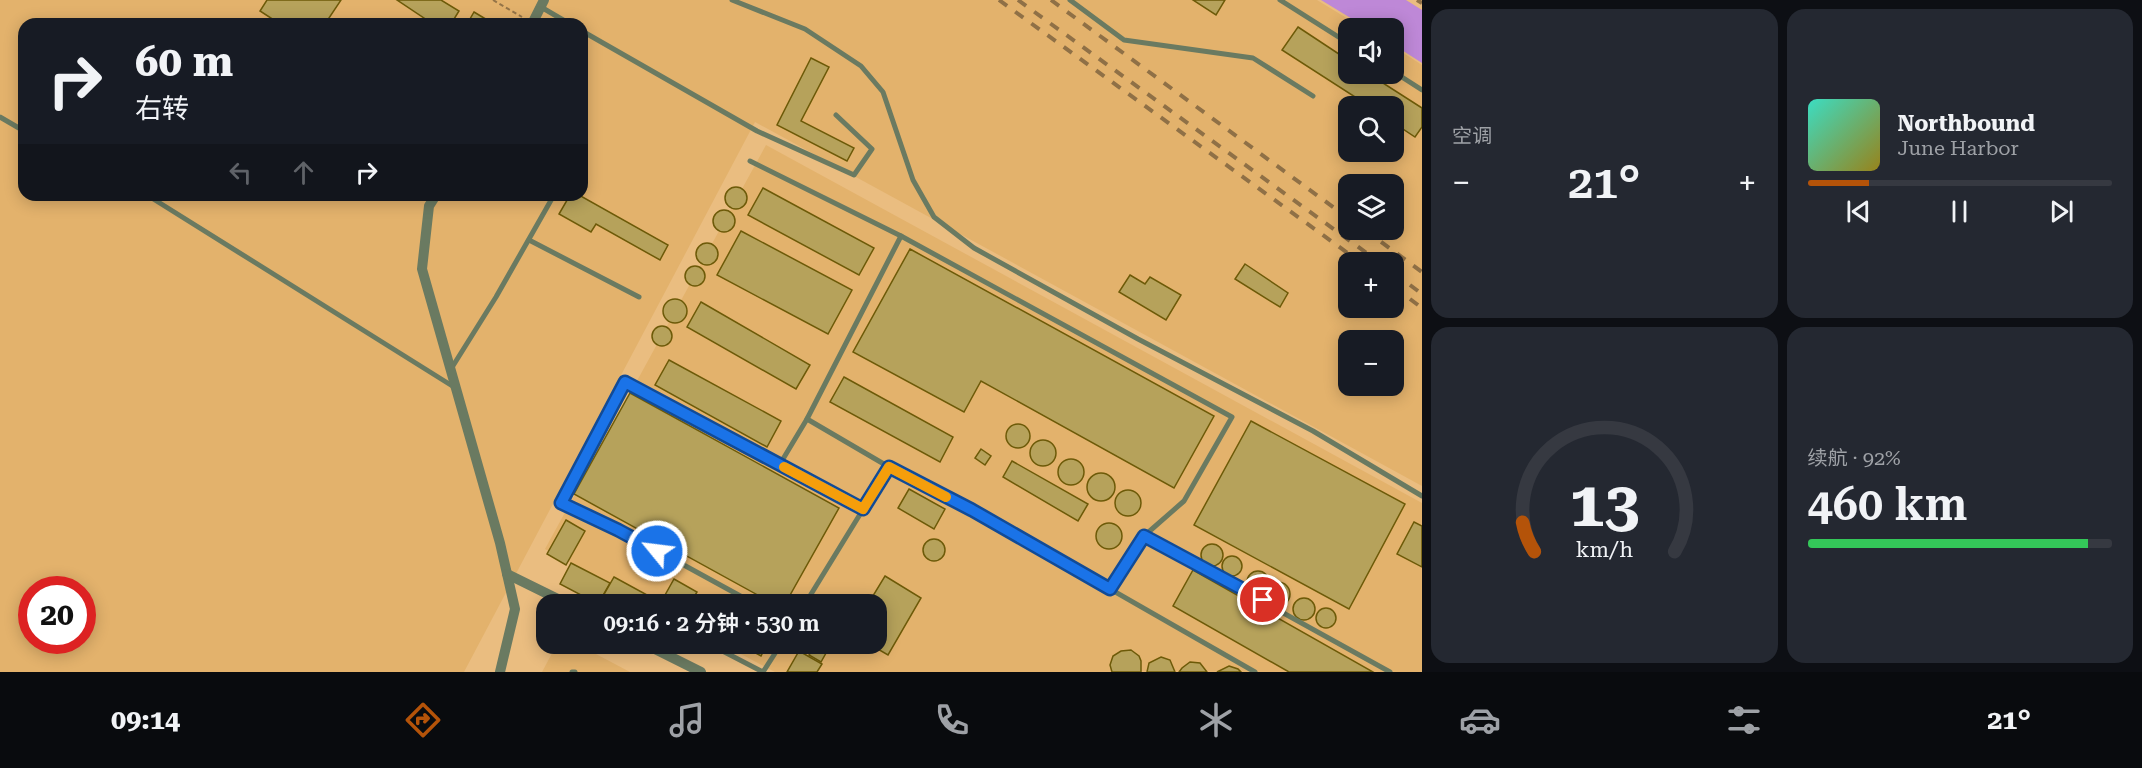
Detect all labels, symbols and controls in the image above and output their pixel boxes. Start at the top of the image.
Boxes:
map controls [1338,18,1404,396]
button: sound [1338,18,1404,84]
text: 60 m [135,37,233,86]
icon: right [36,42,114,120]
text: 右转 [135,93,189,125]
button: search [1338,96,1404,162]
text: Northbound [1898,111,2035,136]
text: 空调 [1452,124,1492,148]
text: June Harbor [1898,136,2019,160]
icon: left [224,156,257,189]
icon: ahead [287,156,320,189]
icon: right [350,156,383,189]
text: 21° [1568,156,1641,209]
text: − [1452,163,1470,202]
text: + [1738,163,1756,202]
button: layers [1338,174,1404,240]
icon: previous [1842,195,1875,228]
icon: pause [1943,195,1976,228]
icon: next [2045,195,2078,228]
button: + [1338,252,1404,318]
button: − [1338,330,1404,396]
text: 续航 · 92% [1808,446,1901,470]
text: 13 [1569,468,1639,541]
text: 460 km [1808,478,1967,531]
position arrow [625,519,689,583]
text: km/h [1576,537,1633,562]
pin [1237,574,1288,625]
speed limit sign: 20 [18,576,96,654]
icon: arrive [1246,583,1279,616]
text: 09:16 · 2 分钟 · 530 m [603,611,820,636]
icon: directions [402,699,444,741]
icon: music [666,699,708,741]
icon: phone [931,699,973,741]
icon: climate [1195,699,1237,741]
icon: car [1459,699,1501,741]
icon: filters [1723,699,1765,741]
text: 09:14 [111,704,180,736]
text: 21° [1987,704,2031,736]

